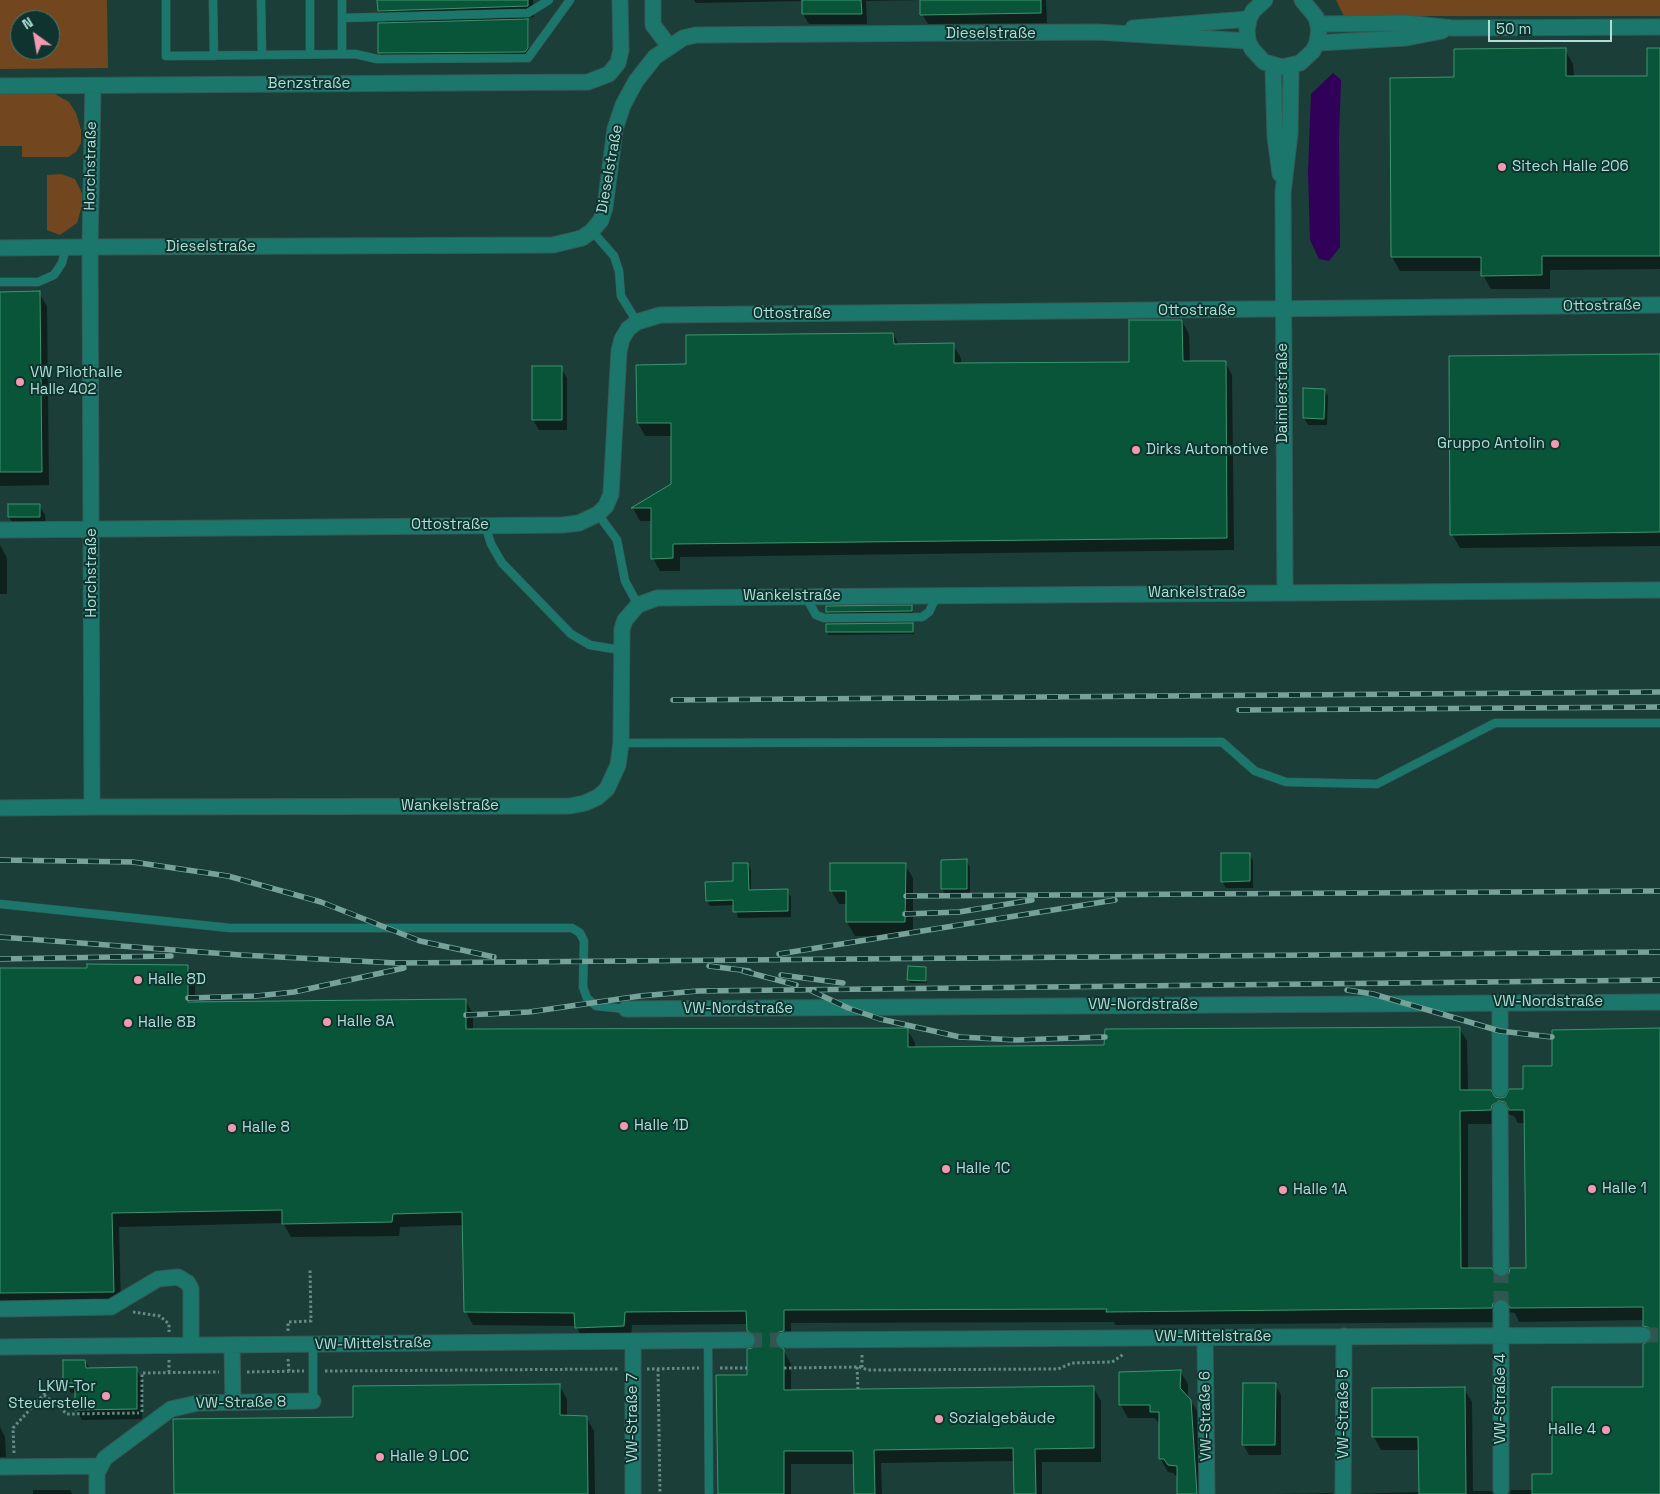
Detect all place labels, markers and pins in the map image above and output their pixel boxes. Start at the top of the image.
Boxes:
place label: Sitech Halle 206 [1512,158,1629,176]
marker: Sitech Halle 206 [1496,161,1508,173]
place label: VW Pilothalle Halle 402 [30,364,123,399]
marker: VW Pilothalle Halle 402 [14,376,26,388]
place label: Gruppo Antolin [1437,435,1545,453]
marker: Gruppo Antolin [1549,438,1561,450]
place label: Dirks Automotive [1146,441,1269,459]
marker: Dirks Automotive [1130,444,1142,456]
place label: Halle 8D [148,971,206,989]
marker: Halle 8D [132,974,144,986]
place label: Halle 8A [337,1013,394,1031]
place label: Halle 8B [138,1014,196,1032]
marker: Halle 8A [321,1016,333,1028]
marker: Halle 8B [122,1017,134,1029]
place label: Halle 1D [634,1117,689,1135]
place label: Halle 8 [242,1119,290,1137]
marker: Halle 1D [618,1120,630,1132]
marker: Halle 8 [226,1122,238,1134]
place label: Halle 1C [956,1160,1010,1178]
marker: Halle 1C [940,1163,952,1175]
place label: Halle 1 [1602,1180,1647,1198]
place label: Halle 1A [1293,1181,1347,1199]
marker: Halle 1 [1586,1183,1598,1195]
marker: Halle 1A [1277,1184,1289,1196]
place label: LKW-Tor Steuerstelle [8,1378,96,1413]
marker: LKW-Tor Steuerstelle [100,1390,112,1402]
place label: Sozialgebäude [949,1410,1055,1428]
marker: Sozialgebäude [933,1413,945,1425]
place label: Halle 4 [1548,1421,1596,1439]
marker: Halle 4 [1600,1424,1612,1436]
place label: Halle 9 LOC [390,1448,469,1466]
marker: Halle 9 LOC [374,1451,386,1463]

